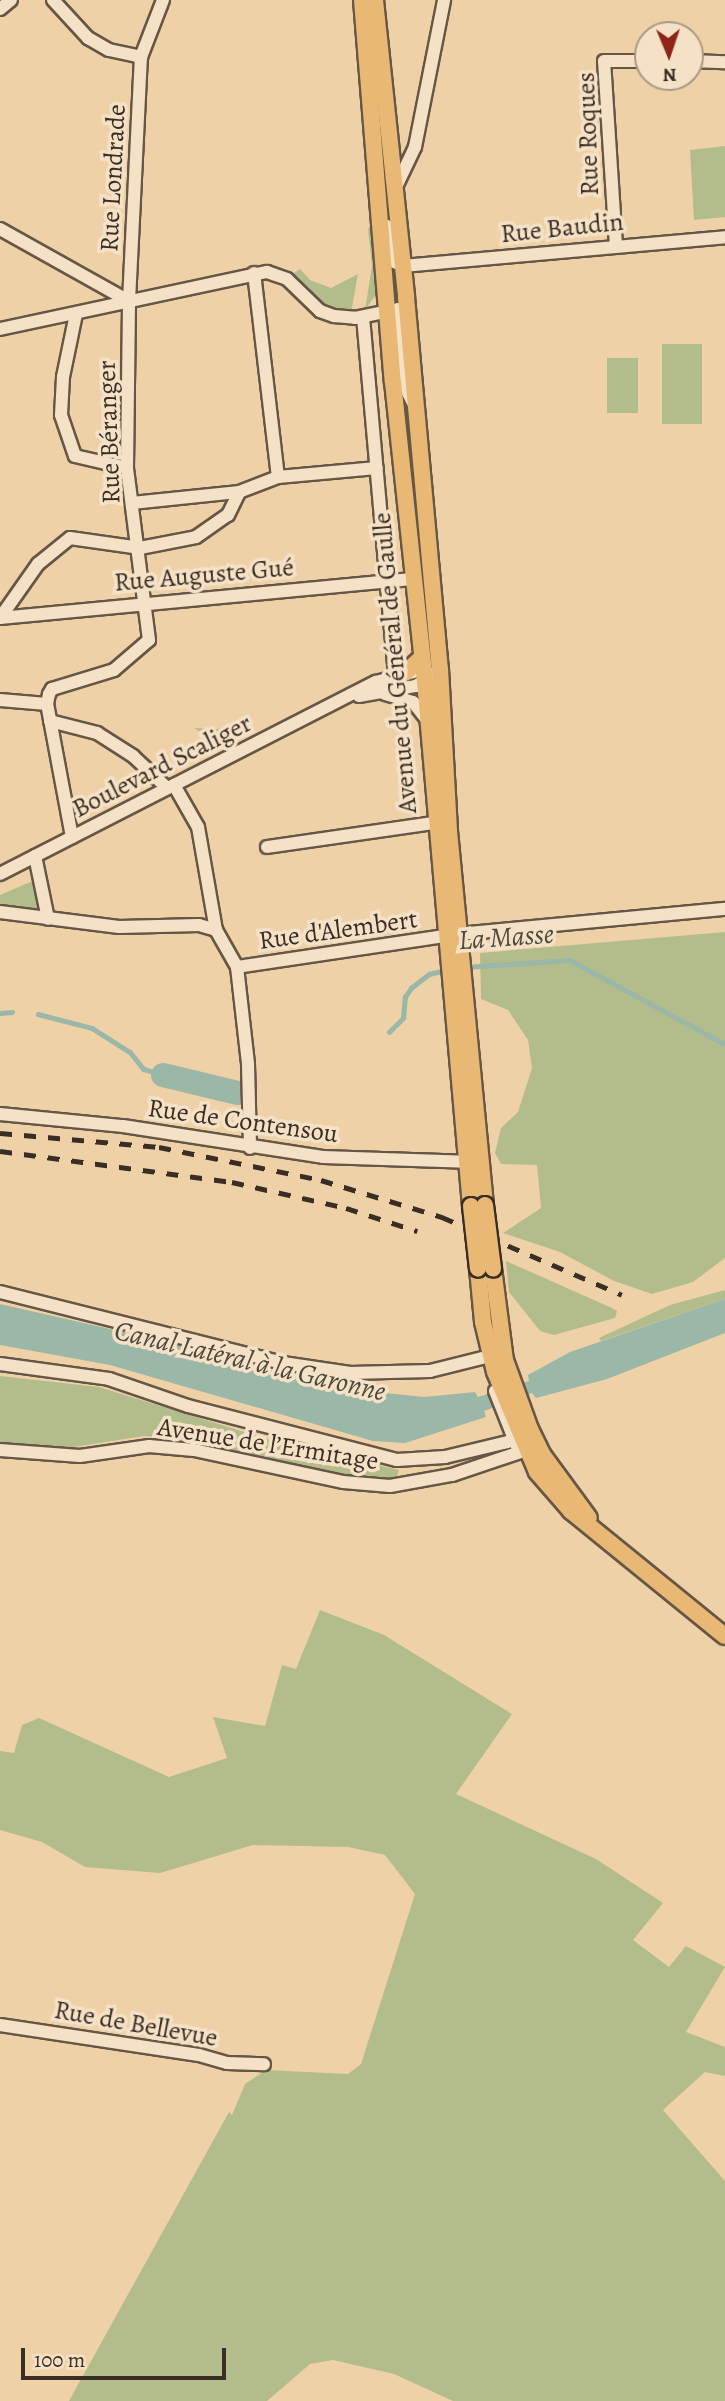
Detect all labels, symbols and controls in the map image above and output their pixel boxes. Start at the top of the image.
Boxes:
north arrow [634,21,704,91]
text: N [662,62,677,88]
street label: Rue Roques [570,72,606,196]
street label: Rue Londrade [94,103,132,253]
street label: Rue Baudin [499,206,625,250]
street label: Rue Béranger [91,360,127,504]
street label: Avenue du Général de Gaulle [366,511,424,815]
street label: Rue Auguste Gué [113,552,295,598]
street label: Boulevard Scaliger [67,707,257,825]
street label: Rue d'Alembert [257,903,419,957]
water label: La Masse [457,917,555,957]
street label: Rue de Contensou [146,1092,340,1150]
water label: Canal Latéral à la Garonne [111,1313,389,1409]
street label: Avenue de l’Ermitage [155,1411,381,1477]
street label: Rue de Bellevue [52,1994,220,2054]
scale bar [24,2334,229,2378]
text: 100 m [34,2346,85,2374]

